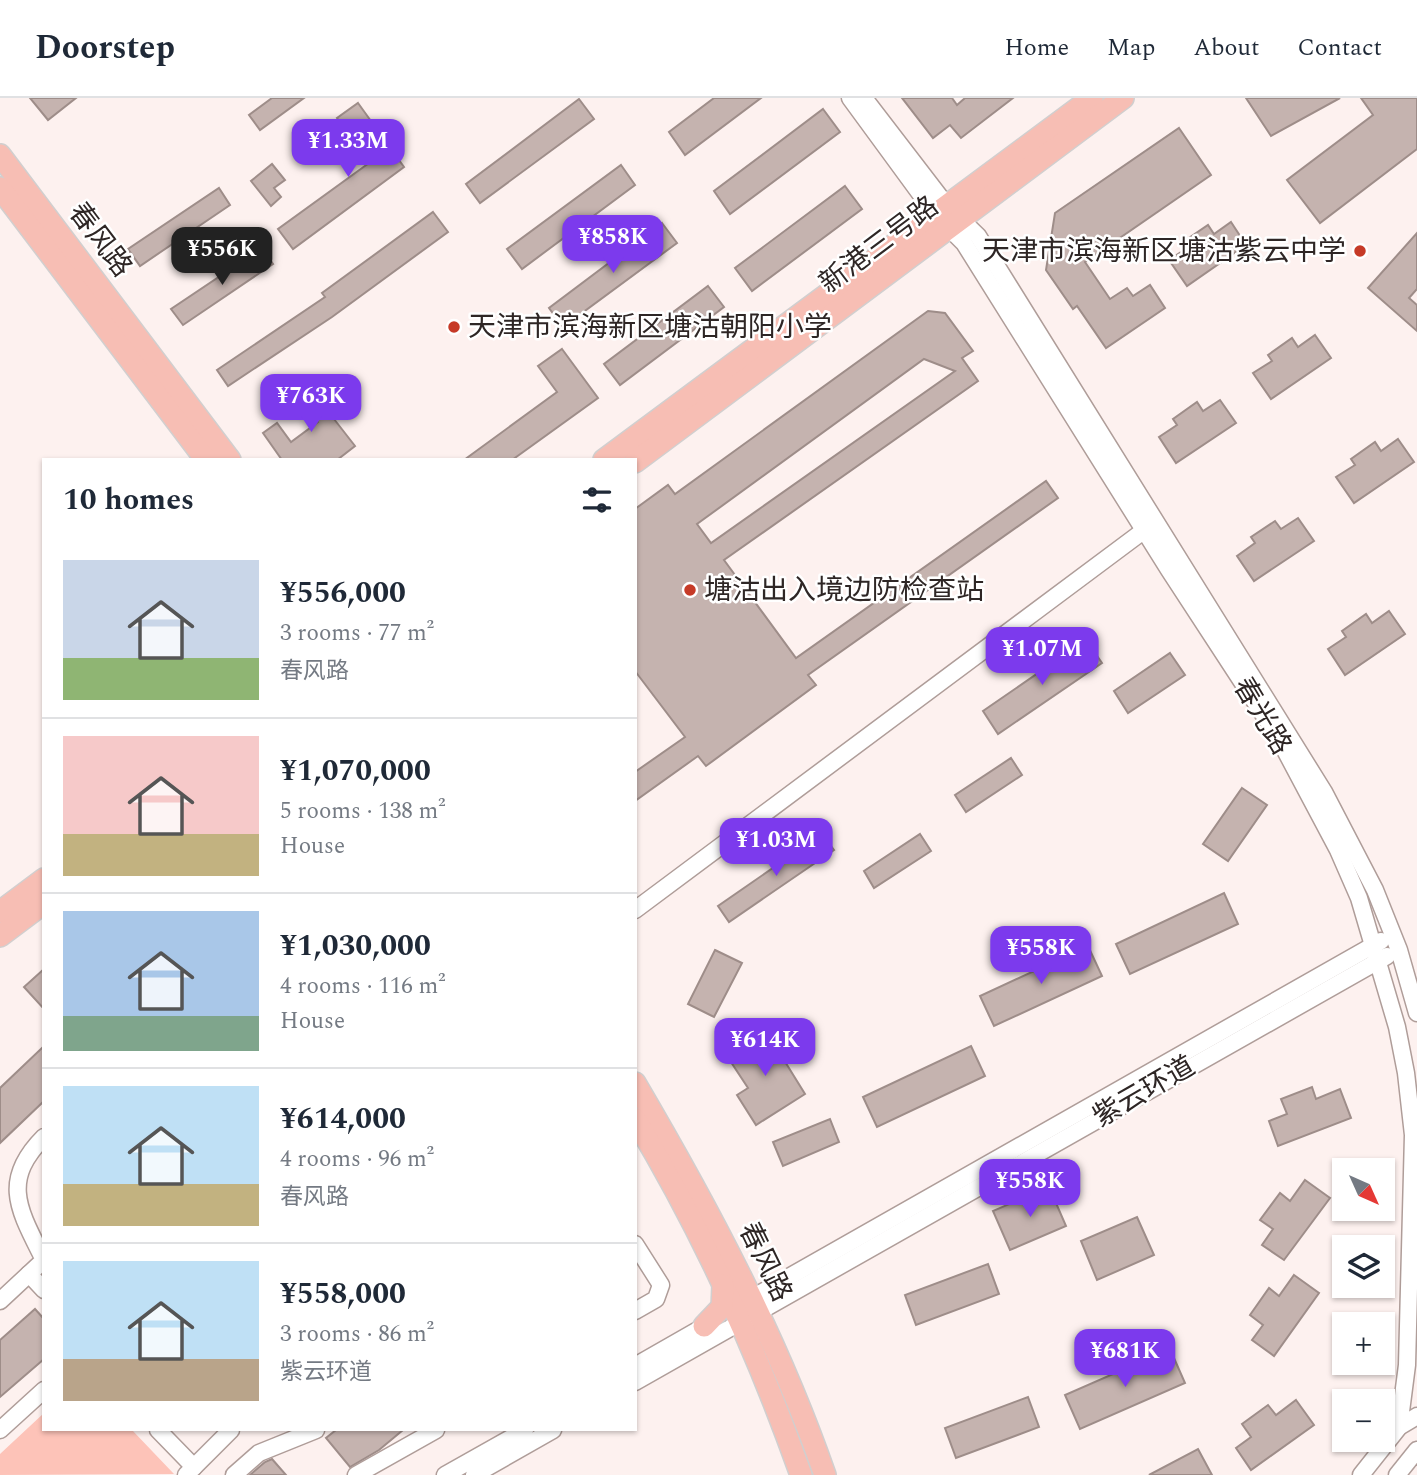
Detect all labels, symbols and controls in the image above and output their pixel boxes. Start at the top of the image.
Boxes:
text: Doorstep [35,23,175,73]
text: Home [1004,30,1069,66]
text: Map [1107,30,1155,66]
text: About [1193,30,1259,66]
text: Contact [1297,30,1382,66]
pin: ¥1.33M [291,120,405,179]
text: ¥1.33M [308,124,388,159]
street label: 新港三号路 [810,186,948,304]
street label: 春风路 [58,194,142,286]
pin: ¥858K [564,216,662,275]
text: ¥858K [578,220,648,255]
pin: ¥556K [173,228,271,287]
place label: 天津市滨海新区塘沽紫云中学 [982,230,1346,273]
text: ¥556K [187,232,257,267]
marker: 天津市滨海新区塘沽紫云中学 [1352,243,1368,259]
place label: 天津市滨海新区塘沽朝阳小学 [468,306,832,349]
marker: 天津市滨海新区塘沽朝阳小学 [446,319,462,335]
pin: ¥763K [262,374,360,434]
text: ¥763K [276,379,346,414]
text: 10 homes [63,477,194,523]
icon: filters [578,481,616,519]
place label: 塘沽出入境边防检查站 [704,569,984,612]
text: ¥556,000 [280,570,406,616]
marker: 塘沽出入境边防检查站 [682,582,698,598]
icon: home [119,588,203,672]
text: 3 rooms · 77 m² [280,616,434,651]
pin: ¥1.07M [985,628,1099,687]
text: ¥1.07M [1002,632,1082,667]
text: 春风路 [280,654,349,689]
street label: 春光路 [1222,669,1302,763]
text: ¥1,070,000 [280,748,431,794]
icon: home [119,764,203,848]
text: 5 rooms · 138 m² [280,794,446,829]
pin: ¥1.03M [719,818,833,878]
text: ¥1.03M [736,823,816,858]
text: House [280,829,345,864]
text: ¥1,030,000 [280,923,431,969]
pin: ¥558K [992,926,1090,986]
text: ¥558K [1006,931,1076,966]
icon: home [119,939,203,1023]
text: 4 rooms · 116 m² [280,969,446,1004]
text: House [280,1004,345,1039]
pin: ¥614K [716,1018,814,1078]
text: ¥614K [730,1023,800,1058]
street label: 紫云环道 [1085,1045,1203,1139]
text: ¥614,000 [280,1096,406,1142]
icon: home [119,1114,203,1198]
text: 4 rooms · 96 m² [280,1142,434,1177]
north arrow [1332,1158,1395,1222]
map controls [1332,1158,1395,1452]
pin: ¥558K [981,1160,1079,1219]
text: ¥558K [995,1164,1065,1199]
text: 春风路 [280,1180,349,1215]
street label: 春风路 [727,1215,803,1309]
button: layers [1332,1235,1395,1298]
text: ¥558,000 [280,1271,406,1317]
icon: home [119,1289,203,1373]
button: + [1332,1312,1395,1375]
text: 3 rooms · 86 m² [280,1317,434,1352]
pin: ¥681K [1076,1330,1174,1389]
text: ¥681K [1090,1334,1160,1369]
text: 紫云环道 [280,1355,372,1390]
button: − [1332,1389,1395,1452]

